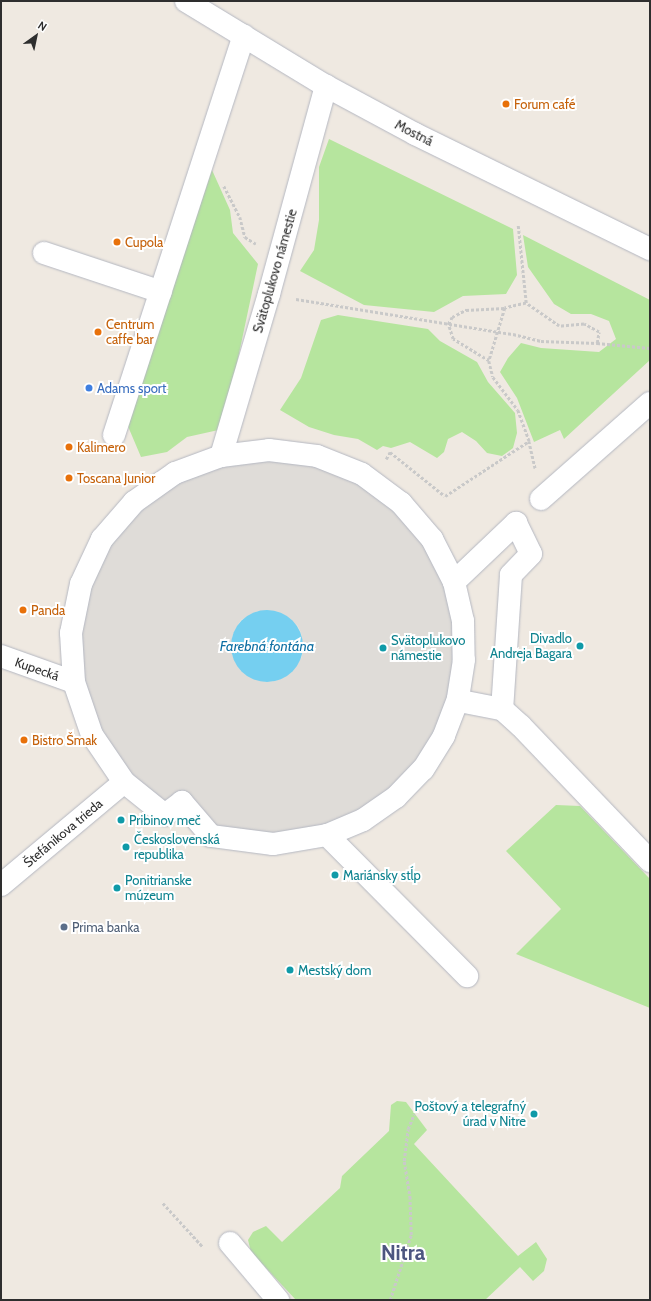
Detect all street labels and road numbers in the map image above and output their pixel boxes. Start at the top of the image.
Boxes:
street label: Mostná [392,117,436,149]
street label: Svätoplukovo námestie [250,207,300,335]
street label: Kupecká [13,654,61,684]
street label: Štefánikova trieda [20,795,106,871]

